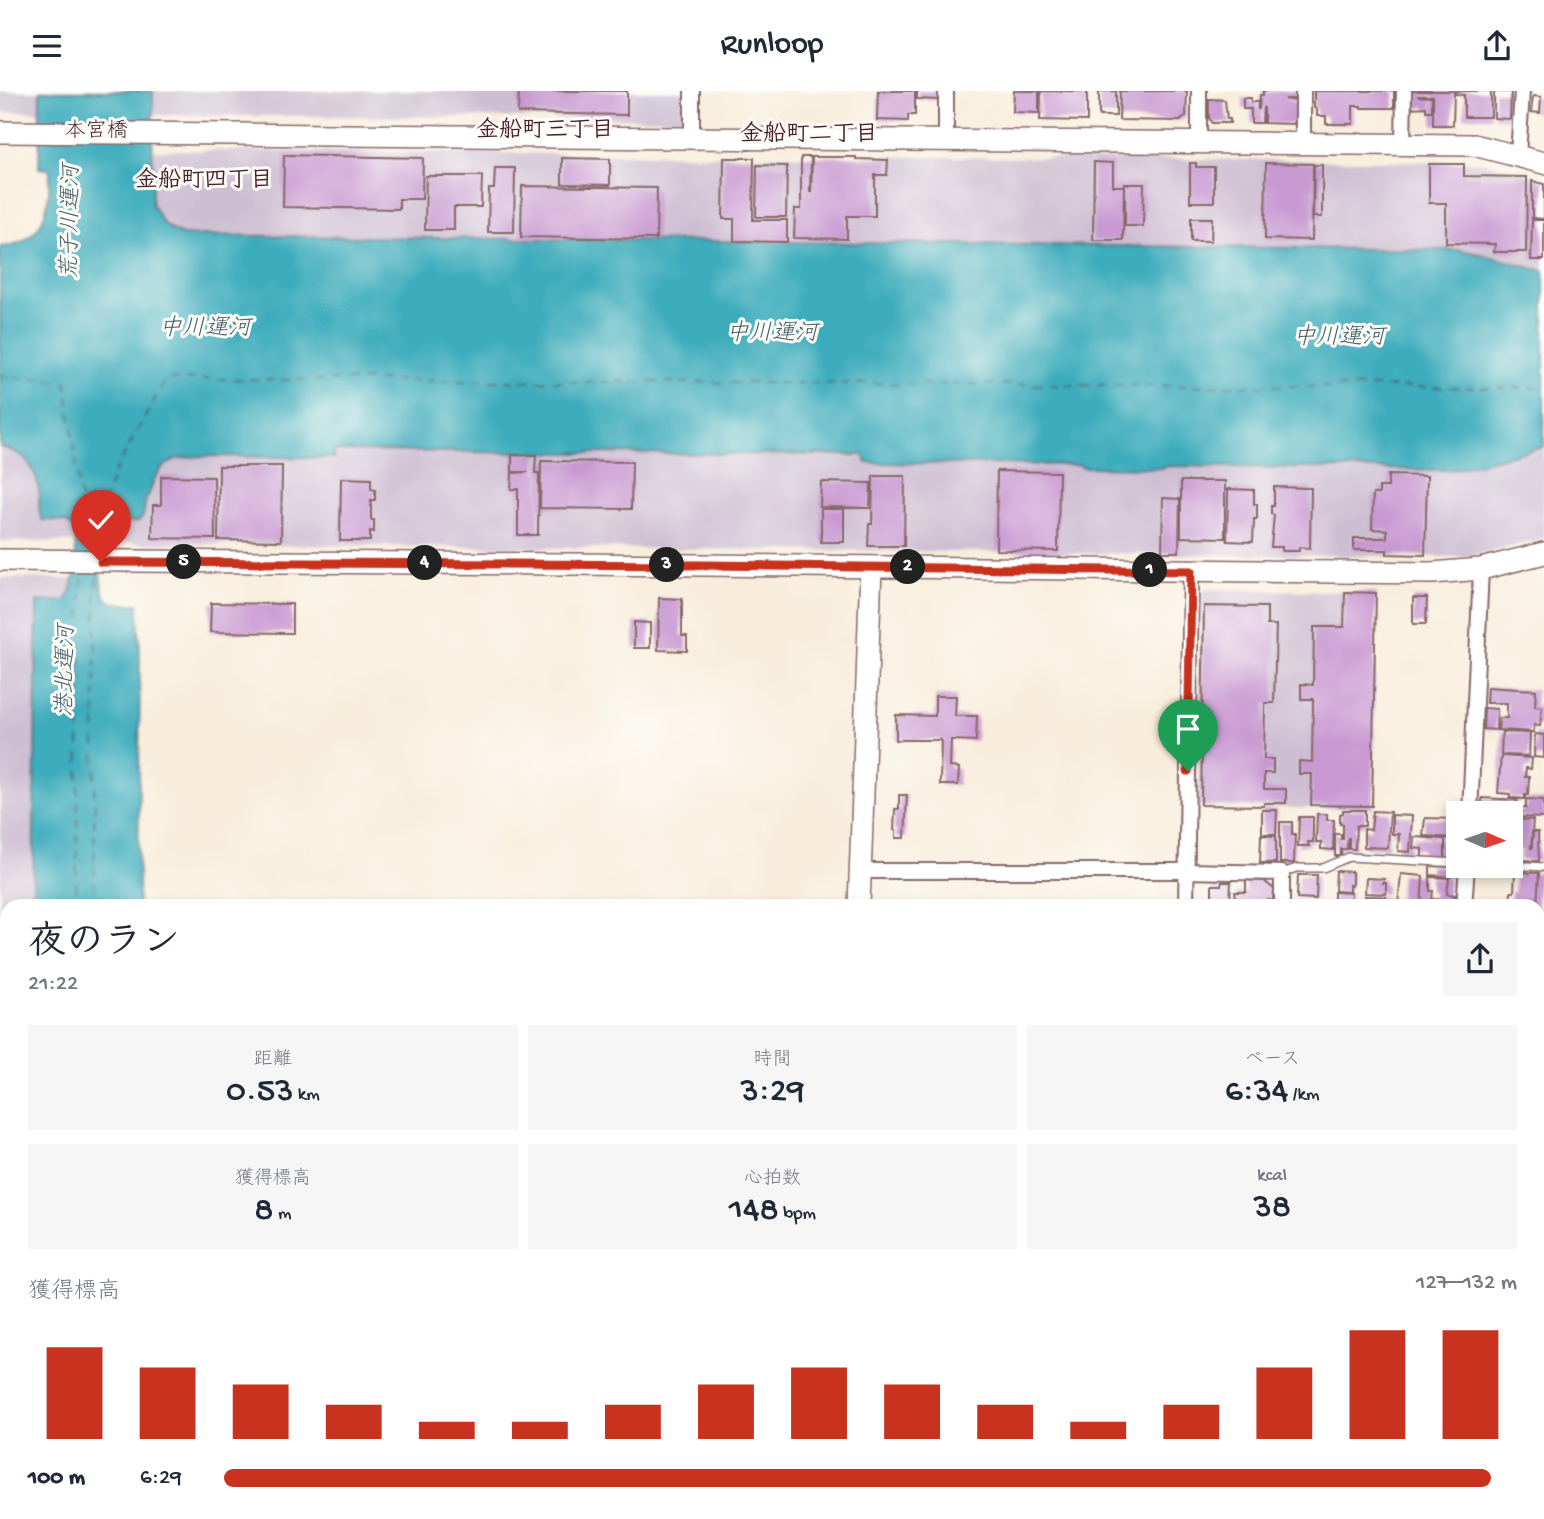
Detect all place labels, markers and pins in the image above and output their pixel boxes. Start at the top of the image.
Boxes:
pin [71,490,131,562]
pin: 5 [166,545,202,580]
pin: 4 [408,545,442,581]
pin: 3 [650,547,684,582]
pin: 2 [890,549,926,585]
pin: 1 [1132,553,1168,587]
pin [1158,699,1218,771]

